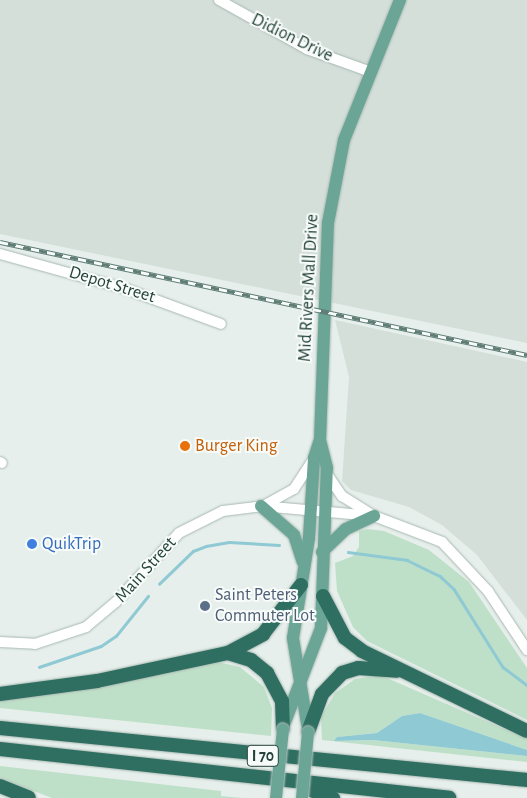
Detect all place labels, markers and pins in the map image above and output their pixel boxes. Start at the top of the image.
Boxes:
place label: Burger King [195,435,278,457]
marker: Burger King [179,440,191,452]
place label: QuikTrip [42,533,101,555]
marker: QuikTrip [26,538,38,550]
place label: Saint Peters Commuter Lot [215,585,315,628]
marker: Saint Peters Commuter Lot [199,600,211,612]

